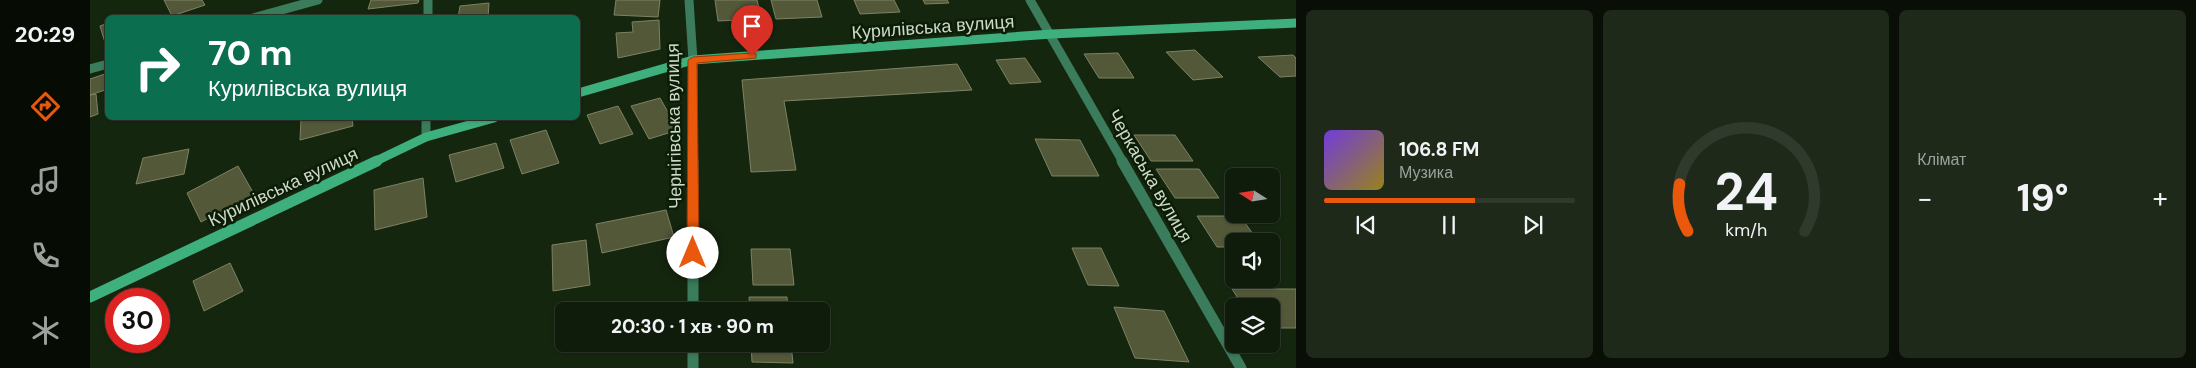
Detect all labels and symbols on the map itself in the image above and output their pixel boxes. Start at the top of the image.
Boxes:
pin [731,5,773,56]
street label: Курилівська вулиця [851,9,1015,45]
street label: Чернігівська вулиця [661,43,687,209]
street label: Черкаська вулиця [1102,105,1198,247]
street label: Курилівська вулиця [204,142,362,232]
north arrow [1225,168,1280,222]
position arrow [666,226,718,278]
speed limit sign: 30 [105,288,170,353]

